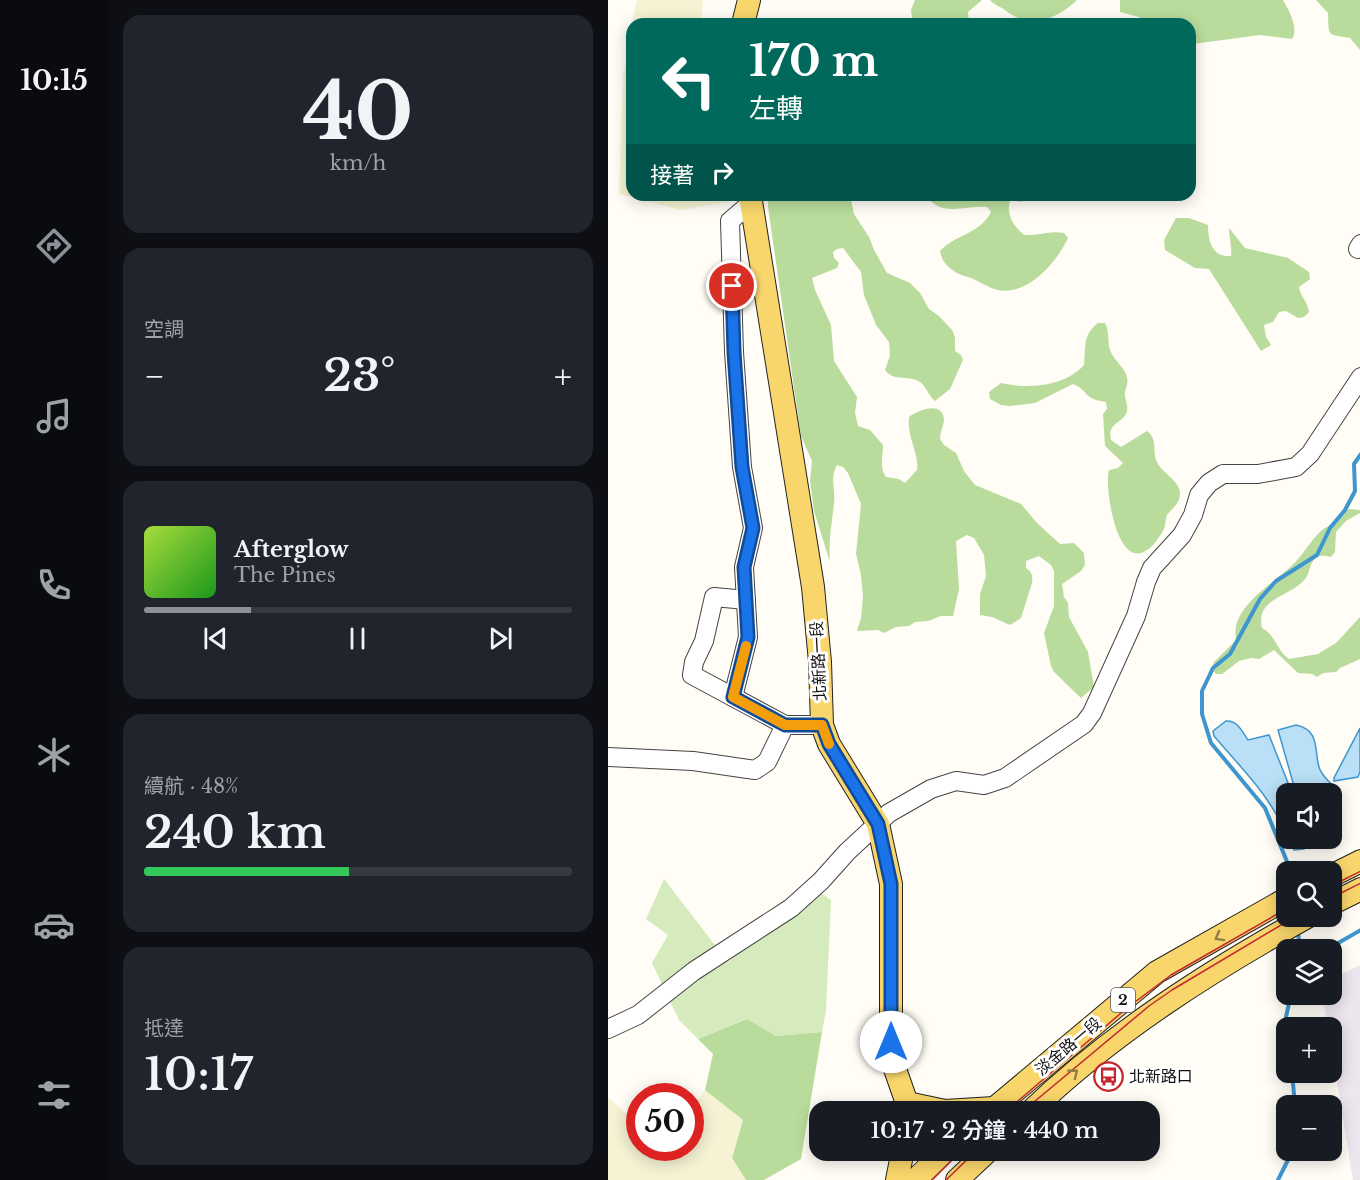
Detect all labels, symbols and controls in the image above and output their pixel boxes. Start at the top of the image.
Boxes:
text: 170 m [749,35,878,87]
icon: left [650,42,728,120]
text: 40 [303,63,413,160]
text: 10:15 [20,64,88,97]
text: 左轉 [749,92,803,125]
text: km/h [330,151,386,175]
icon: right [706,156,739,189]
text: 接著 [650,162,694,189]
icon: directions [33,225,75,267]
pin [706,260,757,311]
icon: arrive [715,269,748,302]
text: 空調 [144,317,184,341]
text: 23° [323,347,396,403]
text: − [144,356,165,397]
text: + [554,356,572,397]
icon: music [33,395,75,437]
text: Afterglow [234,536,349,563]
text: The Pines [234,563,336,587]
icon: phone [33,564,75,606]
street label: 北新路一段 [806,621,830,701]
icon: previous [199,622,232,655]
icon: pause [341,622,374,655]
icon: next [484,622,517,655]
icon: climate [33,734,75,776]
text: 續航 · 48% [144,774,238,798]
map controls [1276,783,1342,1161]
button: sound [1276,783,1342,849]
text: 240 km [144,804,326,860]
button: search [1276,861,1342,927]
icon: car [33,904,75,946]
one-way arrow [1215,930,1225,941]
button: layers [1276,939,1342,1005]
road number: 2 [1111,988,1135,1012]
position arrow [859,1010,923,1074]
street label: 淡金路一段 [1031,1013,1105,1079]
text: 抵達 [144,1016,184,1040]
button: + [1276,1017,1342,1083]
text: 10:17 [144,1046,253,1102]
bus stop icon: 北新路口 [1092,1060,1124,1092]
place label: 北新路口 [1129,1066,1193,1086]
one-way arrow [1067,1069,1078,1080]
icon: filters [33,1074,75,1116]
speed limit sign: 50 [626,1083,704,1161]
button: − [1276,1095,1342,1161]
text: 10:17 · 2 分鐘 · 440 m [870,1117,1099,1144]

